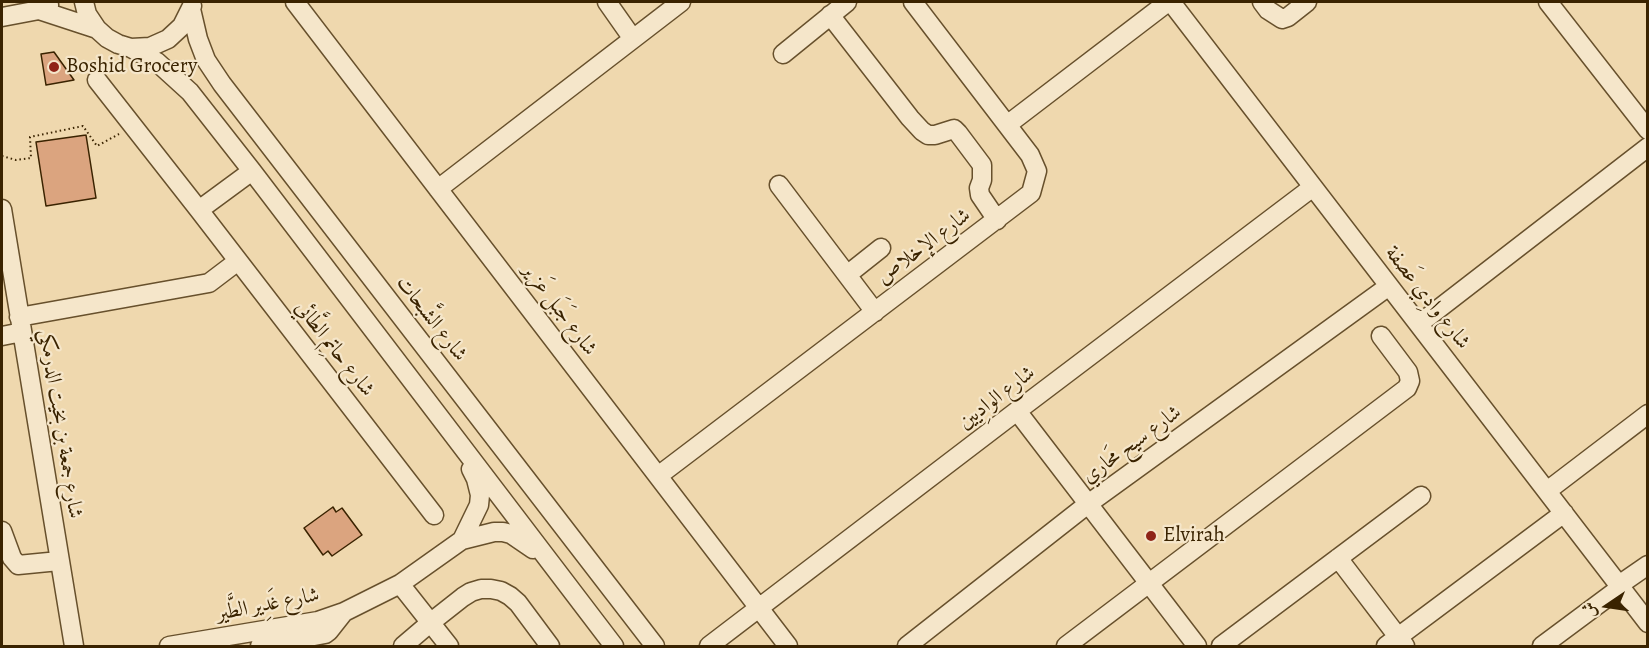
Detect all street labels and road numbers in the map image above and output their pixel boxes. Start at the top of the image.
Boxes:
street label: شارع الإخلاص [872,203,976,291]
street label: شارع وادِي عَصفة [1379,241,1475,355]
street label: شارع جَبَل عَزير [516,259,602,361]
street label: شارع الشَّبحات [390,271,472,367]
street label: شارع حاتِم الطَّائي [289,296,379,402]
street label: شارع جمعة بن بخيت الدرمكي [33,328,87,520]
street label: شارع الوادِيين [953,361,1041,435]
street label: شارع سيح مَحاري [1077,400,1187,490]
street label: شارع غَدِير الطَّير [214,583,322,627]

